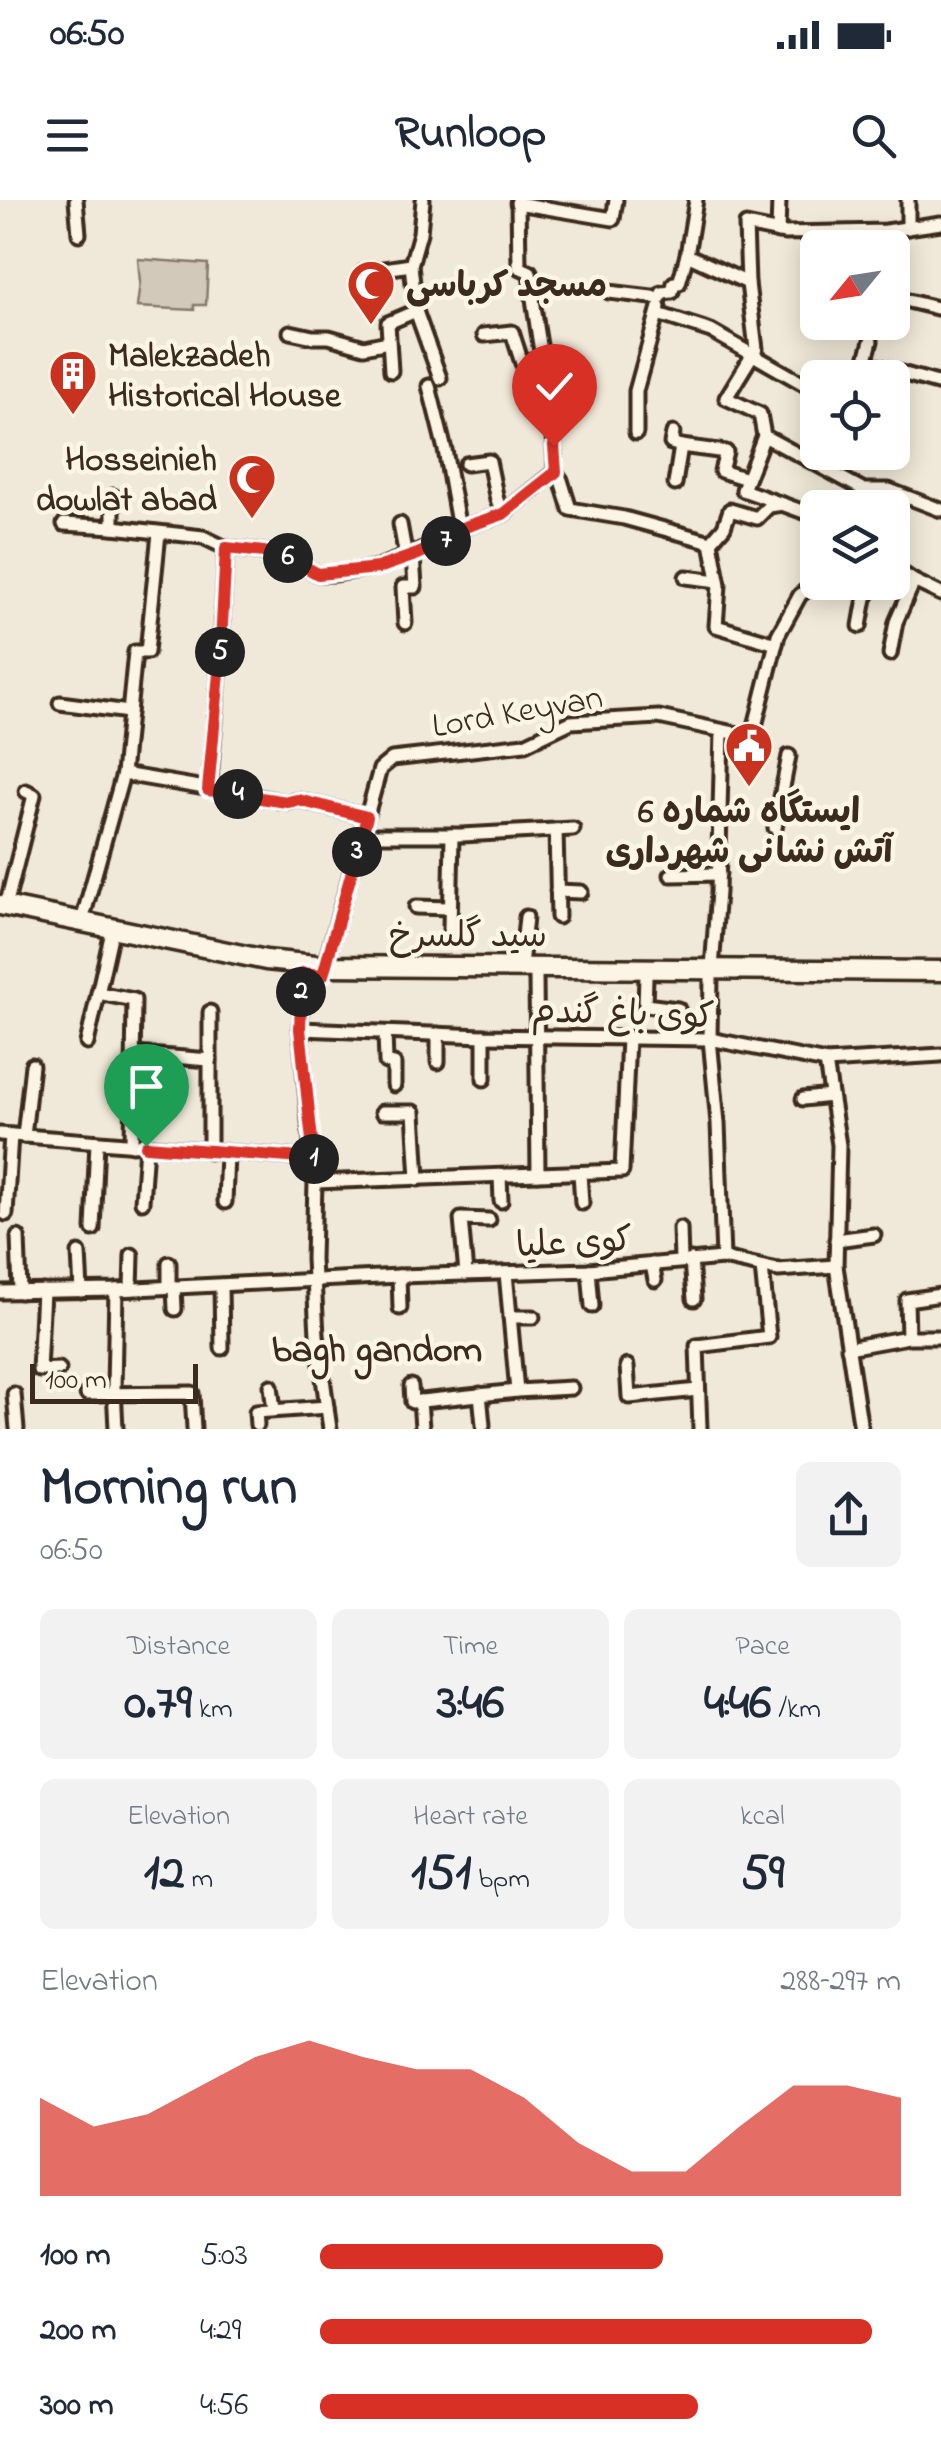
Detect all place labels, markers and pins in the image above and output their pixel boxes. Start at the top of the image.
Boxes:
mosque icon: مسجد کرباسی [345,258,397,326]
place label: مسجد کرباسی [406,262,607,313]
place label: Malekzadeh Historical House [108,332,342,423]
pin [512,344,597,447]
building icon: Malekzadeh Historical House [47,348,99,416]
place label: Hosseinieh dowlat abad [36,436,217,527]
mosque icon: Hosseinieh dowlat abad [226,452,278,520]
pin: 7 [421,516,471,566]
pin: 6 [263,533,313,583]
pin: 5 [195,627,245,677]
public building icon: ایستگاه شماره 6 آتش نشانی شهرداری [723,720,775,788]
pin: 4 [213,769,263,819]
place label: ایستگاه شماره 6 آتش نشانی شهرداری [606,788,895,879]
pin: 3 [332,827,382,877]
pin: 2 [276,967,326,1017]
pin [104,1044,189,1147]
pin: 1 [289,1134,339,1184]

